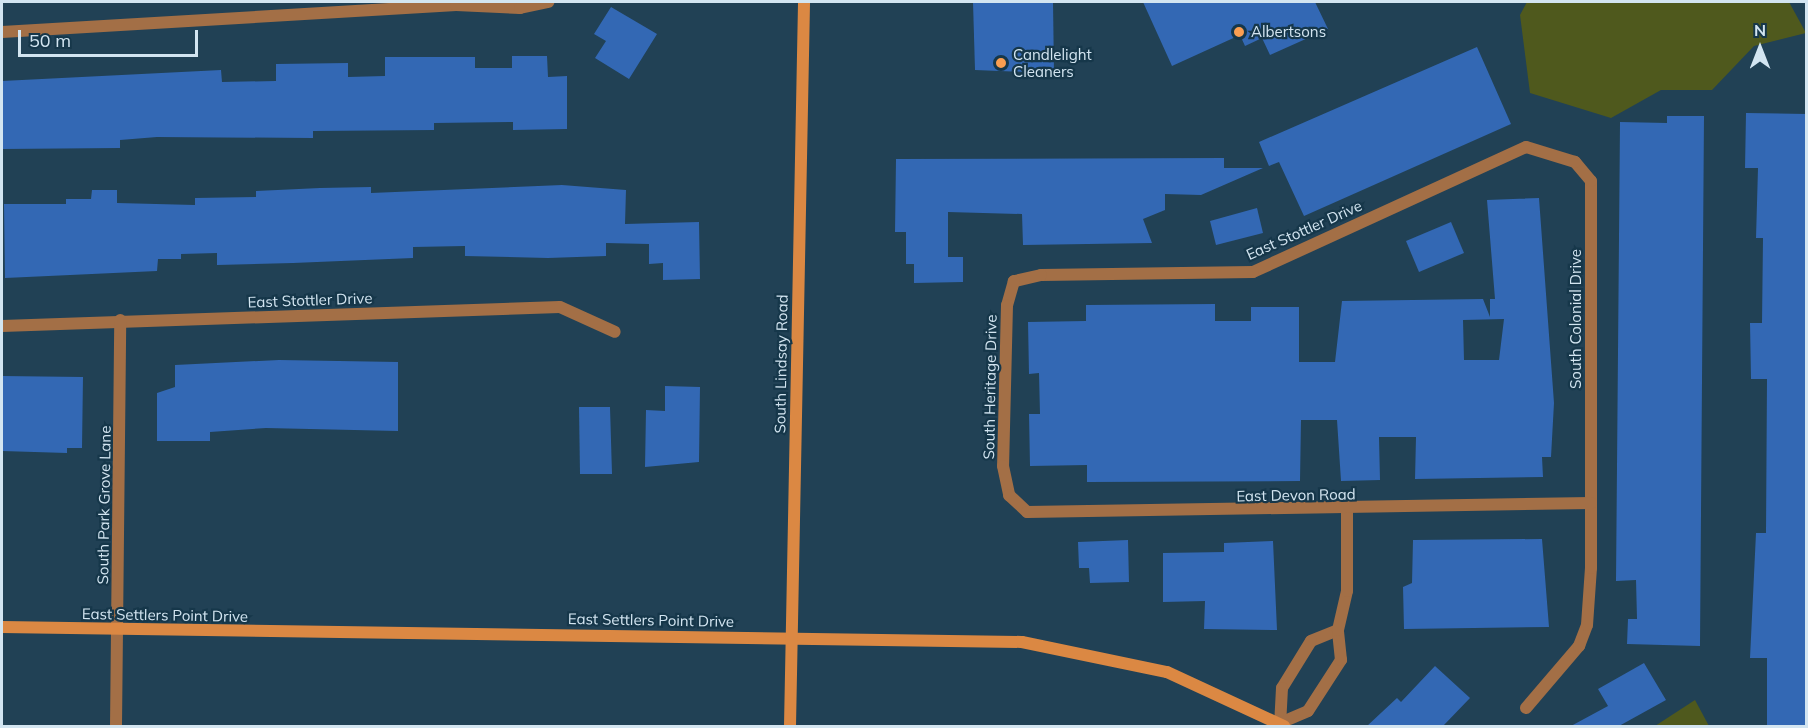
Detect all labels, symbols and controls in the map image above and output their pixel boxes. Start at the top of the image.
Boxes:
scale bar [21,18,201,56]
north arrow [1730,18,1790,78]
text: N [1754,20,1766,40]
place label: Albertsons [1251,23,1326,41]
marker: Albertsons [1232,25,1246,39]
text: 50 m [29,29,71,52]
place label: Candlelight Cleaners [1013,45,1092,80]
marker: Candlelight Cleaners [994,56,1008,70]
street label: East Stottler Drive [1243,196,1365,264]
street label: South Colonial Drive [1567,249,1585,389]
street label: East Stottler Drive [247,289,373,311]
street label: South Lindsay Road [771,294,791,434]
street label: South Heritage Drive [980,314,1000,460]
street label: South Park Grove Lane [94,425,114,585]
street label: East Devon Road [1236,485,1356,505]
street label: East Settlers Point Drive [82,605,248,625]
street label: East Settlers Point Drive [568,610,734,630]

